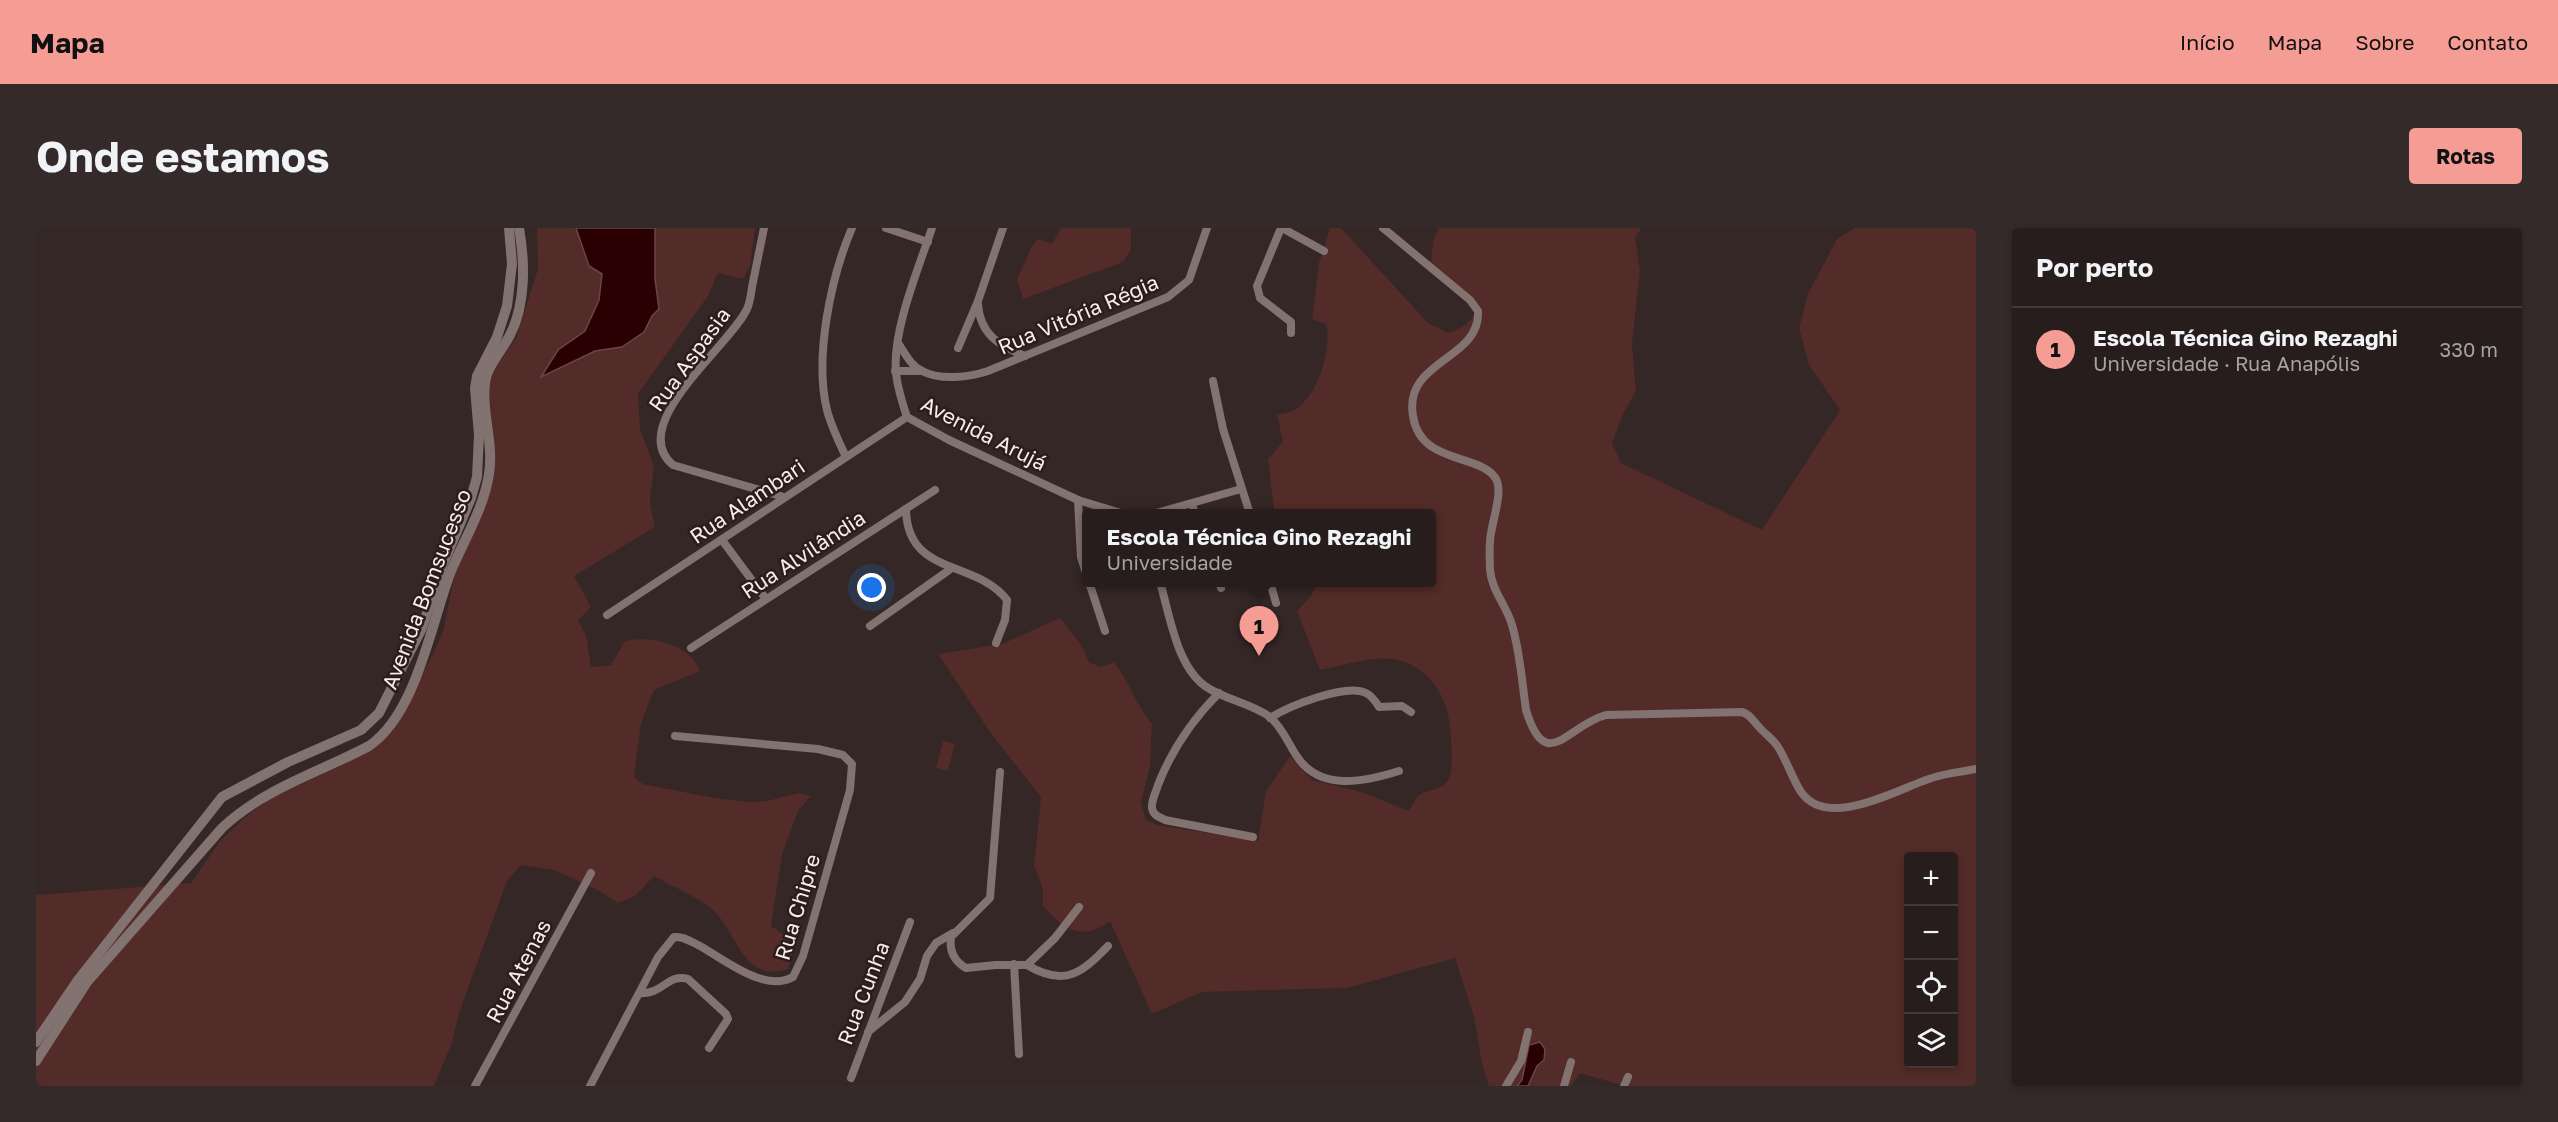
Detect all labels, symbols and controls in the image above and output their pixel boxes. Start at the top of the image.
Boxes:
text: Mapa [30,26,105,59]
text: Início [2180,29,2235,55]
text: Mapa [2268,29,2322,55]
text: Sobre [2355,29,2414,55]
text: Contato [2447,29,2528,55]
button: Rotas [2409,128,2522,184]
text: Onde estamos [36,131,330,181]
text: Por perto [2036,252,2153,283]
street label: Rua Vitória Régia [994,268,1162,360]
street label: Rua Aspasia [643,302,735,416]
text: Escola Técnica Gino Rezaghi [2093,324,2398,351]
text: 1 [2050,337,2061,361]
text: 330 m [2440,337,2498,361]
text: Universidade · Rua Anapólis [2093,351,2360,375]
street label: Avenida Arujá [917,390,1051,476]
street label: Rua Alambari [685,453,809,549]
street label: Avenida Bomsucesso [376,485,476,693]
street label: Rua Alvilândia [736,504,870,604]
popup [1082,509,1436,587]
text: Escola Técnica Gino Rezaghi [1107,523,1411,550]
text: Universidade [1107,550,1233,574]
your location [857,573,886,602]
pin: 1 [1240,606,1278,656]
street label: Rua Chipre [769,851,825,963]
map controls [1904,852,1958,1068]
button: + [1904,852,1958,906]
button: − [1904,906,1958,960]
street label: Rua Atenas [480,915,556,1027]
street label: Rua Cunha [831,938,895,1048]
button: locate [1904,960,1958,1014]
button: layers [1904,1014,1958,1068]

